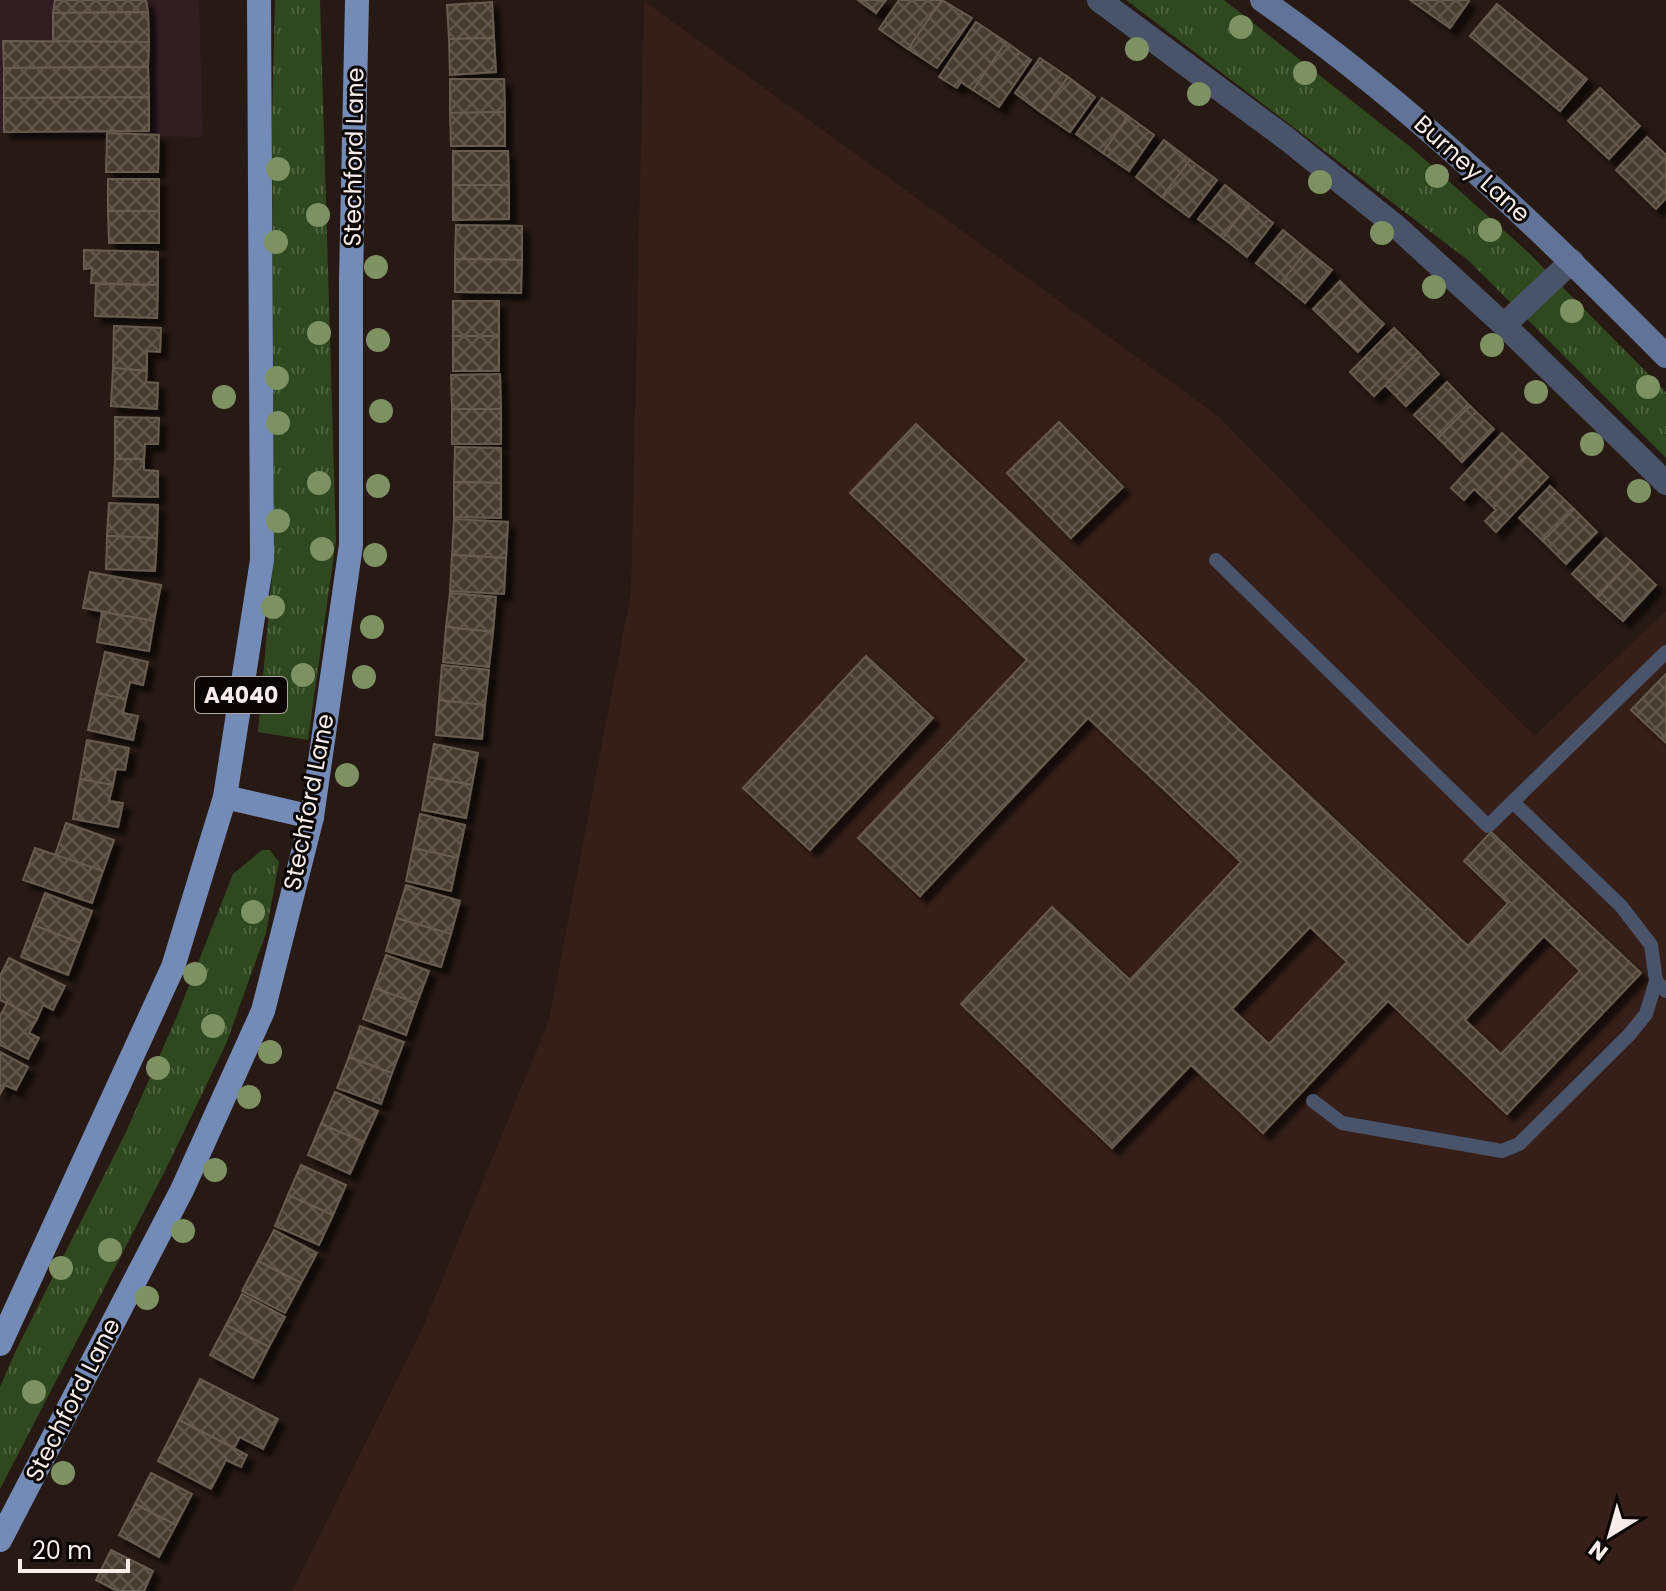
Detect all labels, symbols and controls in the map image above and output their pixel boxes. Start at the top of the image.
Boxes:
street label: Stechford Lane [335,67,372,247]
street label: Burney Lane [1407,108,1538,230]
road number: A4040 [195,677,287,713]
street label: Stechford Lane [275,711,342,893]
street label: Stechford Lane [17,1312,128,1487]
north arrow [1570,1495,1650,1575]
scale bar [20,1523,128,1573]
text: N [1582,1533,1614,1568]
text: 20 m [32,1534,92,1567]

